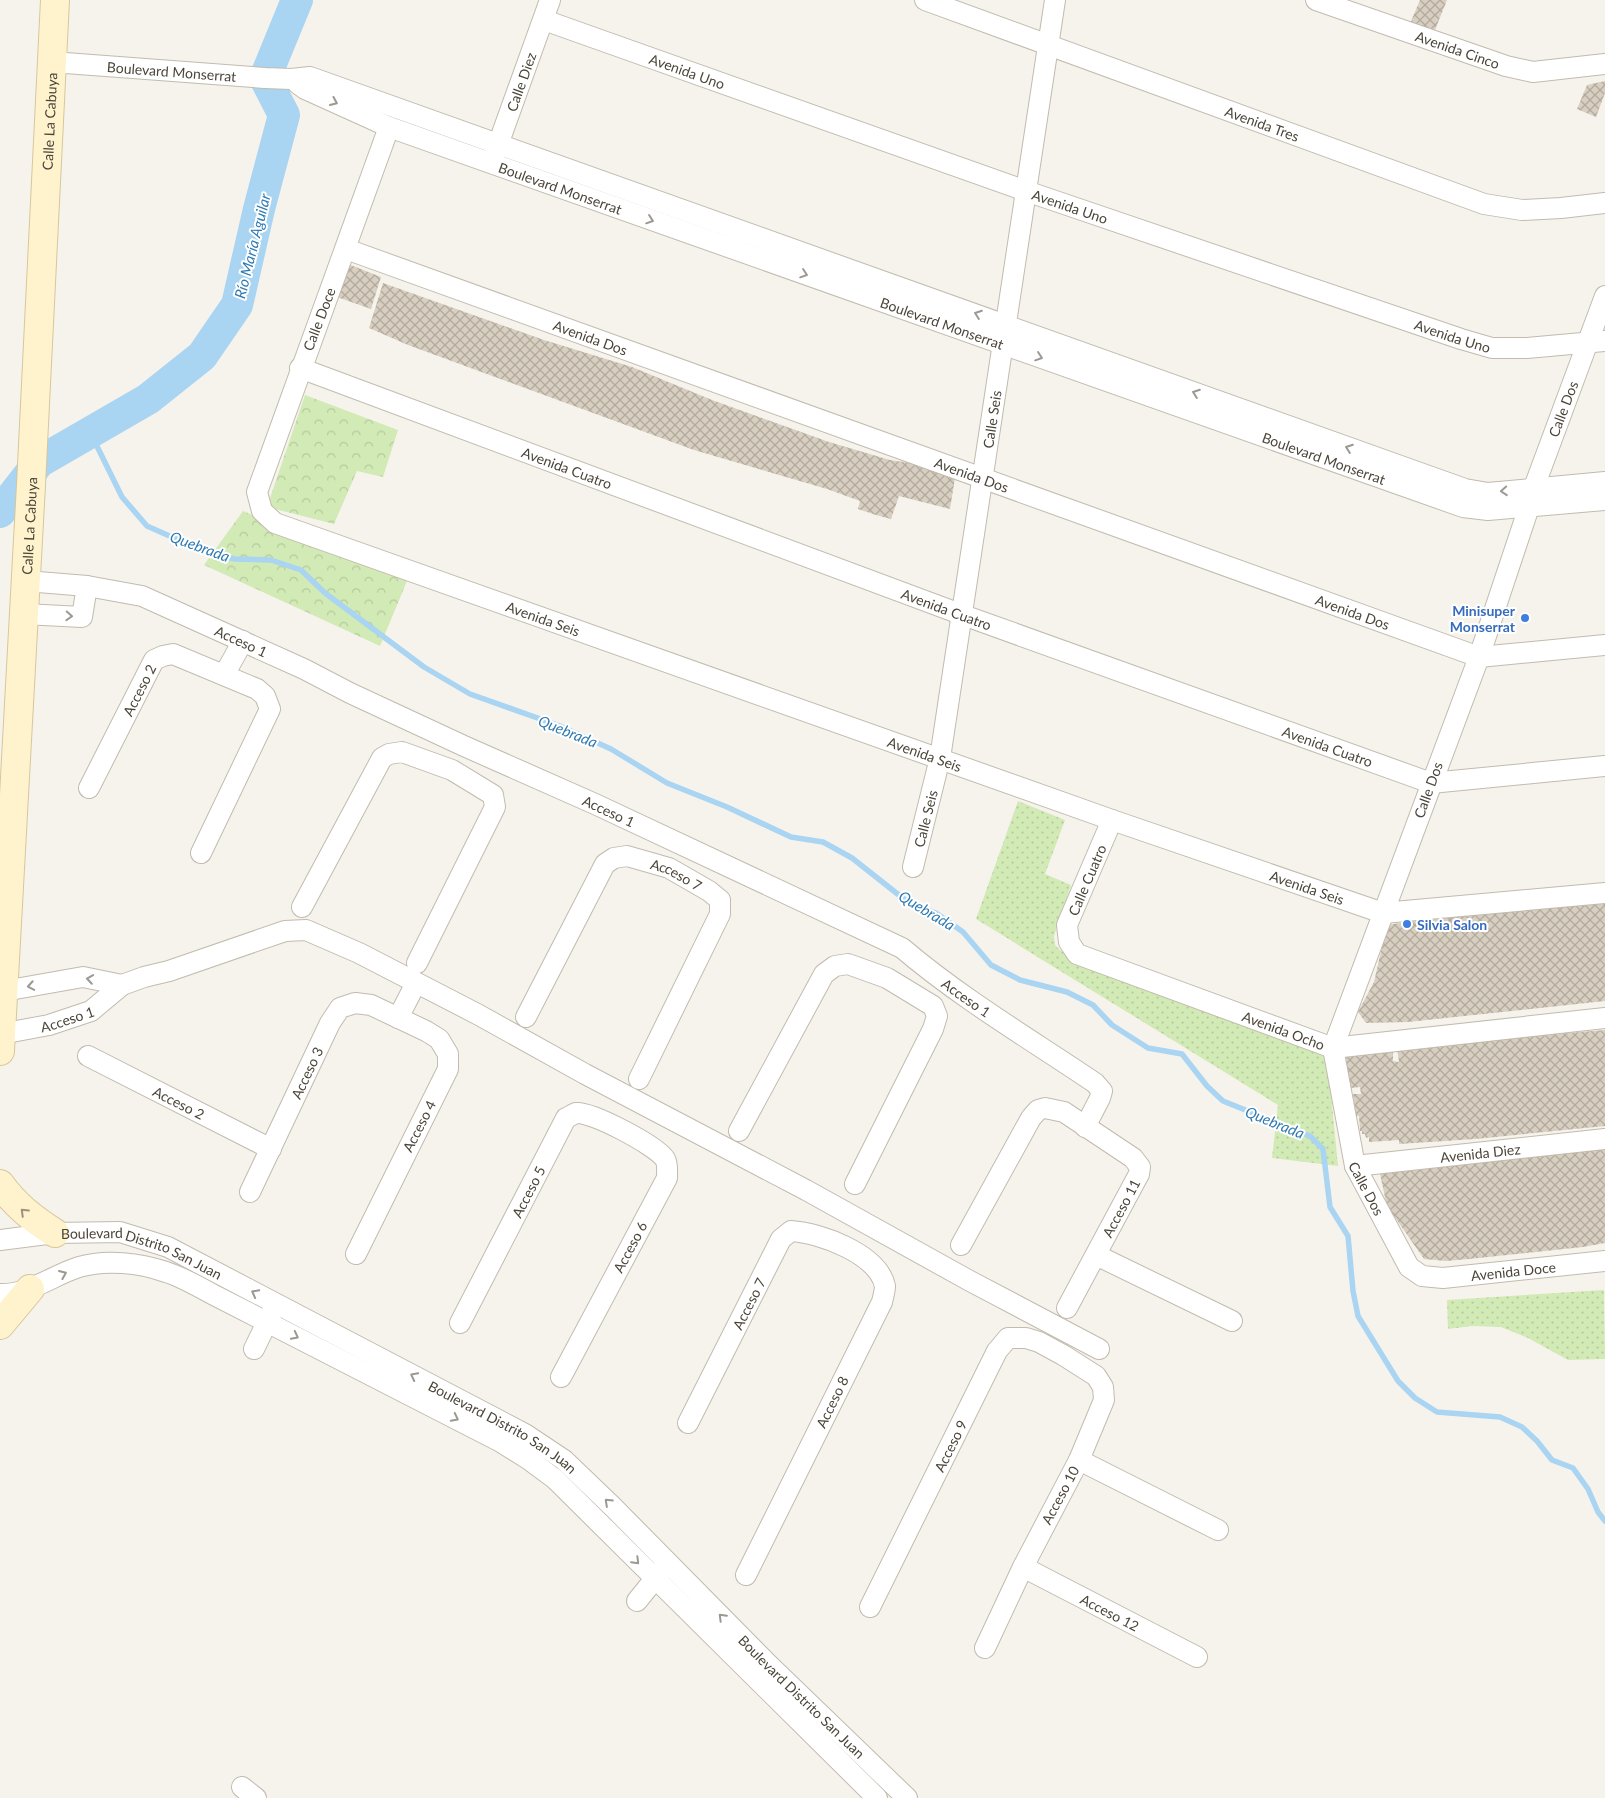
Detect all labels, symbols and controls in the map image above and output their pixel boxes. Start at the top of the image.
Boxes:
street label: Avenida Cinco [1413,27,1502,72]
street label: Calle Diez [502,50,539,113]
street label: Avenida Uno [647,50,727,92]
street label: Boulevard Monserrat [106,58,237,84]
street label: Calle La Cabuya [38,72,60,171]
one-way arrow [329,96,338,106]
street label: Avenida Tres [1223,102,1302,144]
street label: Boulevard Monserrat [496,158,624,217]
street label: Avenida Uno [1030,185,1110,227]
water label: Río María Aguilar [230,191,274,300]
one-way arrow [646,214,654,224]
one-way arrow [799,268,807,278]
street label: Calle Doce [299,285,339,353]
street label: Boulevard Monserrat [878,293,1006,352]
one-way arrow [974,310,982,320]
street label: Avenida Uno [1413,315,1493,356]
street label: Avenida Dos [551,316,630,358]
one-way arrow [1035,351,1043,361]
street label: Calle Dos [1545,379,1581,439]
street label: Calle Seis [979,389,1004,449]
one-way arrow [1193,389,1201,399]
street label: Boulevard Monserrat [1260,428,1388,487]
street label: Avenida Cuatro [520,443,614,492]
one-way arrow [1346,444,1354,454]
street label: Avenida Dos [932,453,1011,495]
street label: Calle La Cabuya [18,477,40,575]
one-way arrow [1500,486,1508,497]
water label: Quebrada [168,527,233,565]
street label: Avenida Cuatro [899,584,994,633]
street label: Avenida Dos [1313,590,1392,633]
street label: Avenida Seis [504,597,582,639]
place label: Minisuper Monserrat [1450,602,1516,635]
one-way arrow [65,611,73,622]
marker: Minisuper Monserrat [1519,612,1531,624]
street label: Acceso 1 [212,622,270,660]
street label: Acceso 2 [119,661,159,719]
water label: Quebrada [536,711,600,751]
street label: Avenida Cuatro [1280,722,1375,770]
street label: Avenida Seis [886,733,964,775]
street label: Calle Dos [1410,760,1446,820]
street label: Calle Seis [910,788,940,849]
street label: Acceso 1 [580,791,638,830]
street label: Calle Cuatro [1064,842,1110,918]
street label: Acceso 7 [649,855,705,894]
street label: Avenida Seis [1268,866,1347,908]
water label: Quebrada [896,886,959,934]
place label: Silvia Salon [1417,916,1487,933]
marker: Silvia Salon [1401,918,1413,930]
one-way arrow [86,974,95,984]
street label: Acceso 1 [939,974,994,1020]
one-way arrow [27,980,36,990]
street label: Acceso 1 [39,1002,96,1035]
street label: Avenida Ocho [1240,1007,1327,1053]
street label: Acceso 3 [287,1044,326,1101]
street label: Acceso 2 [150,1082,208,1122]
street label: Acceso 4 [399,1097,439,1155]
water label: Quebrada [1243,1102,1307,1142]
street label: Avenida Diez [1439,1140,1521,1165]
street label: Calle Dos [1346,1158,1388,1218]
street label: Acceso 5 [508,1163,548,1220]
street label: Acceso 11 [1099,1176,1143,1240]
one-way arrow [21,1209,30,1218]
street label: Acceso 6 [609,1219,651,1275]
street label: Boulevard Distrito San Juan [61,1223,225,1282]
street label: Avenida Doce [1470,1258,1557,1284]
one-way arrow [58,1270,66,1280]
street label: Acceso 7 [728,1275,769,1332]
one-way arrow [251,1289,260,1299]
one-way arrow [289,1330,298,1340]
one-way arrow [410,1372,419,1382]
street label: Acceso 8 [812,1373,852,1431]
street label: Boulevard Distrito San Juan [426,1377,581,1477]
one-way arrow [450,1412,459,1422]
street label: Acceso 9 [930,1417,970,1474]
street label: Acceso 10 [1038,1463,1082,1527]
one-way arrow [605,1499,614,1508]
one-way arrow [630,1555,639,1564]
street label: Acceso 12 [1078,1590,1142,1634]
one-way arrow [719,1614,728,1623]
street label: Boulevard Distrito San Juan [735,1631,869,1761]

